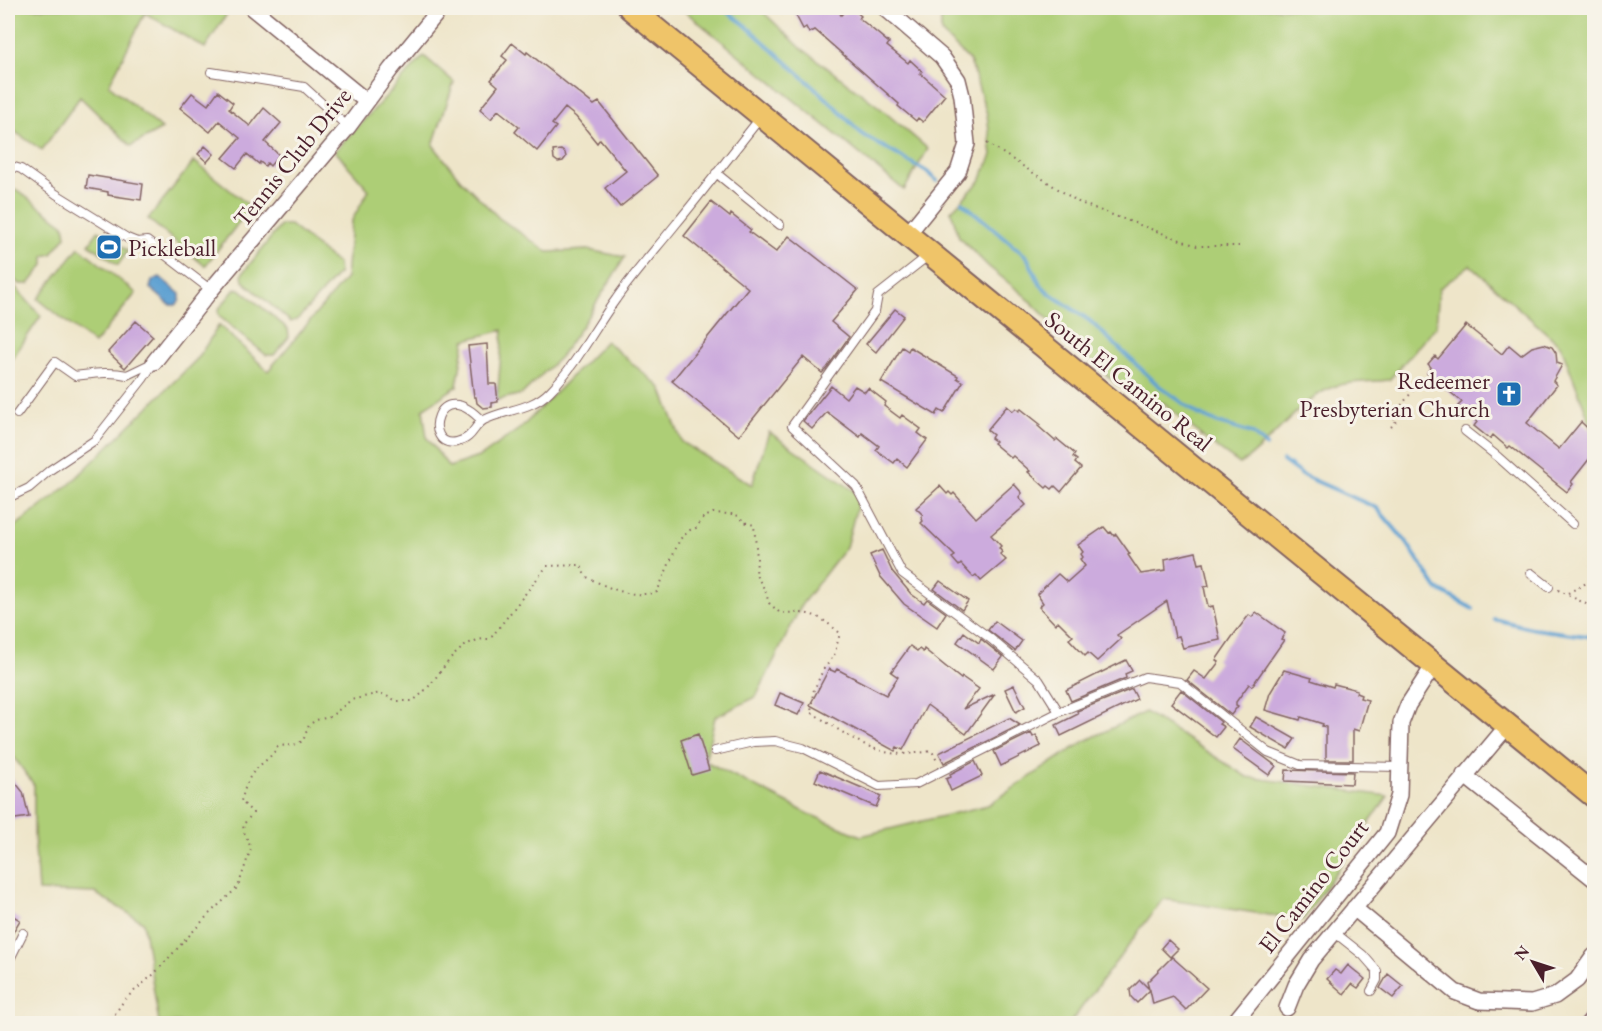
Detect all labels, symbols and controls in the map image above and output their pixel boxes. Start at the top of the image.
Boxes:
street label: Tennis Club Drive [226,81,358,233]
sports icon: Pickleball [94,232,124,262]
place label: Pickleball [128,232,216,263]
street label: South El Camino Real [1039,304,1219,458]
place label: Redeemer Presbyterian Church [1299,365,1490,424]
church icon: Redeemer Presbyterian Church [1494,379,1524,409]
street label: El Camino Court [1251,812,1375,959]
north arrow [1503,932,1563,992]
text: N [1509,941,1534,965]

